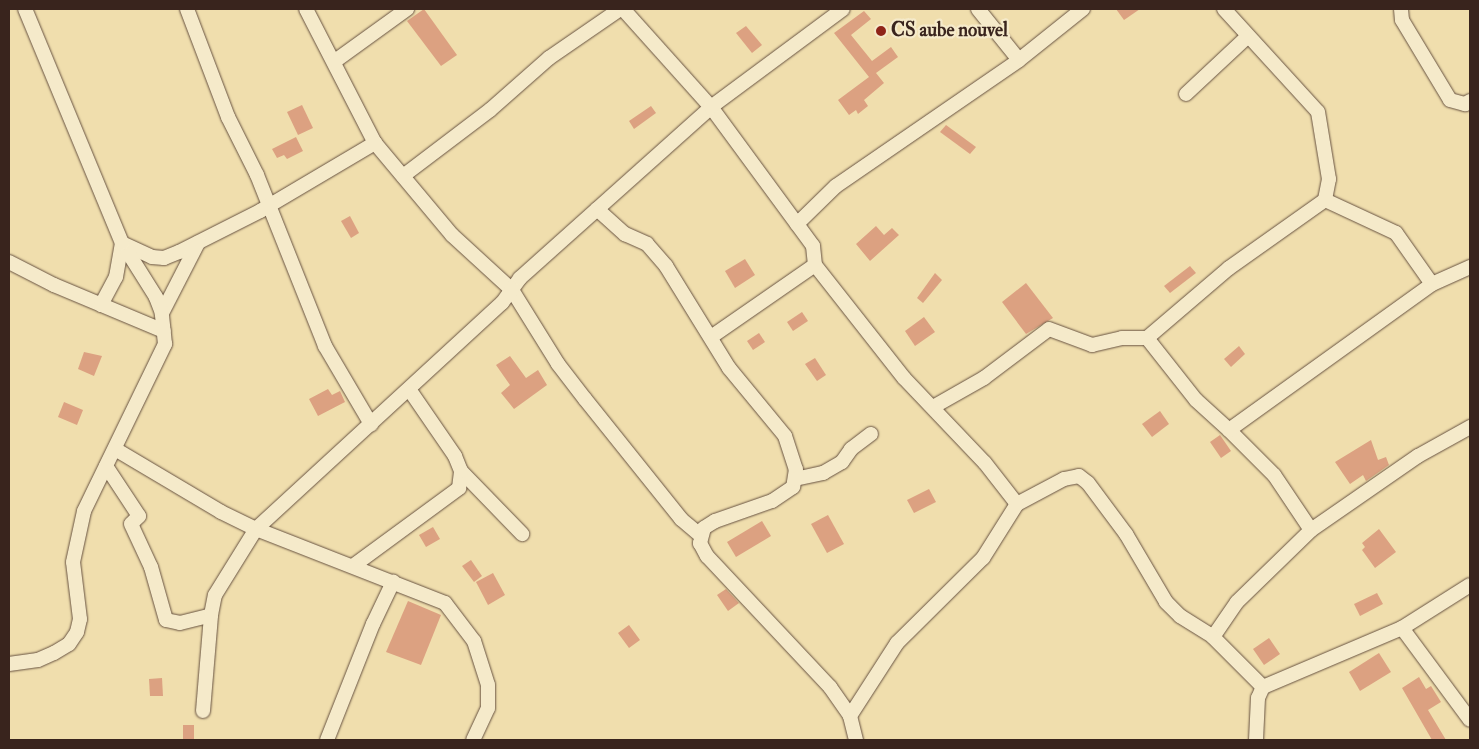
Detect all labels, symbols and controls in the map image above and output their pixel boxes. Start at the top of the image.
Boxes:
place label: CS aube nouvel [891,20,1008,42]
marker: CS aube nouvel [875,25,887,37]

